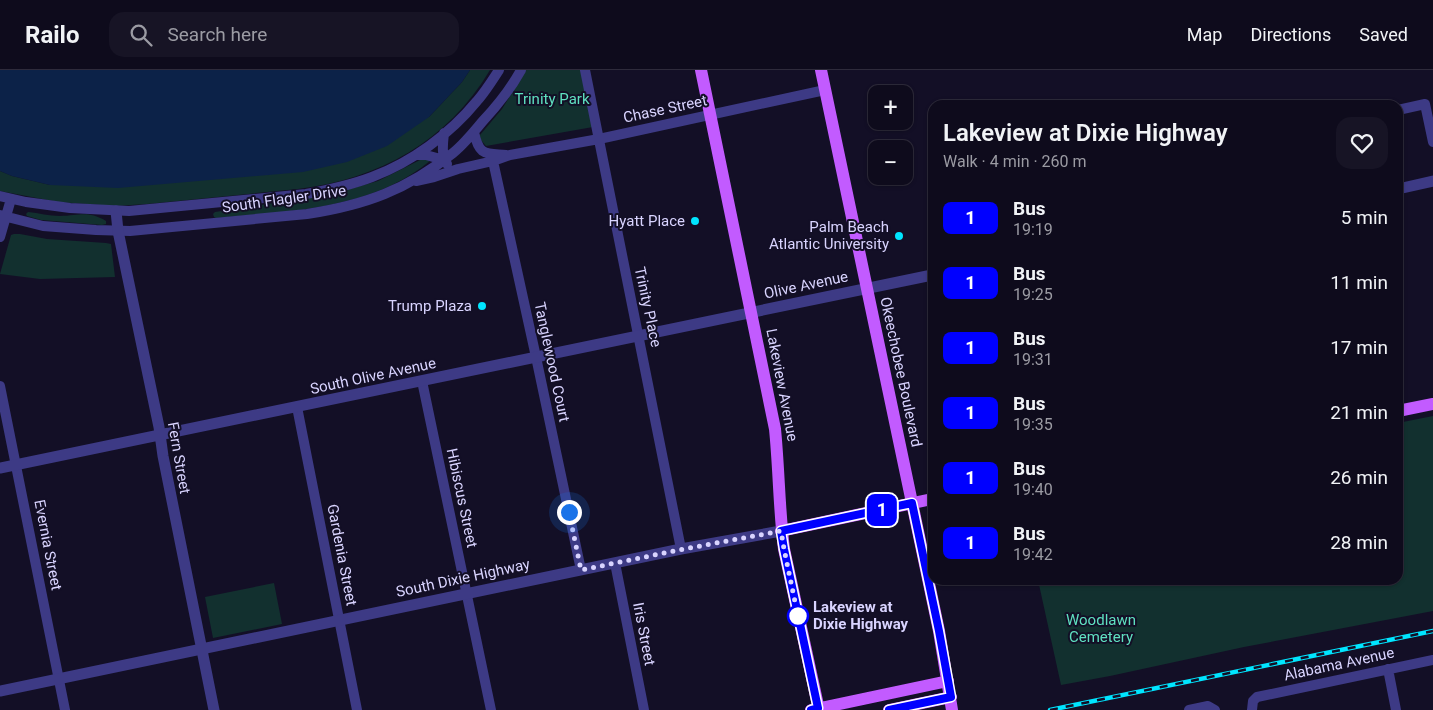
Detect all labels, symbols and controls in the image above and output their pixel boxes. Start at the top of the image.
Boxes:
search box [109,12,459,57]
text: Railo [25,21,79,49]
icon: search [127,21,155,49]
text: Search here [167,23,267,46]
text: Map [1187,24,1222,45]
text: Directions [1250,24,1331,45]
text: Saved [1359,24,1408,45]
map controls [868,85,913,185]
button: + [868,85,913,130]
park label: Trinity Park [514,90,590,108]
street label: Chase Street [621,91,709,127]
button: heart [1336,117,1388,169]
text: Lakeview at Dixie Highway [943,119,1228,147]
button: − [868,140,913,185]
text: Walk · 4 min · 260 m [943,152,1087,171]
street label: South Flagler Drive [221,181,347,217]
text: Bus [1013,197,1046,220]
text: 5 min [1341,206,1388,229]
text: 1 [965,207,976,228]
place label: Hyatt Place [609,212,685,230]
marker: Hyatt Place [689,215,701,227]
place label: Palm Beach Atlantic University [769,218,889,253]
text: 19:19 [1013,220,1053,239]
marker: Palm Beach Atlantic University [893,230,905,242]
text: Bus [1013,262,1046,285]
street label: Trinity Place [631,265,665,349]
street label: Olive Avenue [762,267,850,303]
text: 11 min [1330,271,1388,294]
text: 1 [965,272,976,293]
text: 19:25 [1013,285,1053,304]
street label: Okeechobee Boulevard [876,295,926,449]
place label: Trump Plaza [388,297,472,315]
marker: Trump Plaza [476,300,488,312]
street label: Tanglewood Court [531,300,574,424]
street label: Lakeview Avenue [762,327,802,443]
text: Bus [1013,327,1046,350]
text: 17 min [1330,336,1388,359]
text: 1 [965,337,976,358]
text: 19:31 [1013,350,1053,369]
street label: South Olive Avenue [308,354,438,398]
text: Bus [1013,392,1046,415]
text: 21 min [1330,401,1388,424]
text: 1 [965,402,976,423]
text: 19:35 [1013,415,1053,434]
street label: Fern Street [164,421,194,495]
street label: Hibiscus Street [443,447,481,550]
text: Bus [1013,457,1046,480]
text: 26 min [1330,466,1388,489]
text: 1 [965,467,976,488]
text: 19:40 [1013,480,1053,499]
line badge: 1 [866,494,898,526]
street label: Evernia Street [30,498,66,592]
text: 1 [877,499,887,520]
your location [557,500,582,525]
street label: Gardenia Street [323,503,361,607]
text: Bus [1013,522,1046,545]
text: 28 min [1330,531,1388,554]
text: 1 [965,532,976,553]
text: 19:42 [1013,545,1053,564]
street label: South Dixie Highway [394,555,532,601]
place label: Lakeview at Dixie Highway [813,598,909,633]
street label: Iris Street [629,601,659,667]
marker: Lakeview at Dixie Highway [787,605,809,627]
park label: Woodlawn Cemetery [1066,611,1136,646]
street label: Alabama Avenue [1282,644,1396,684]

